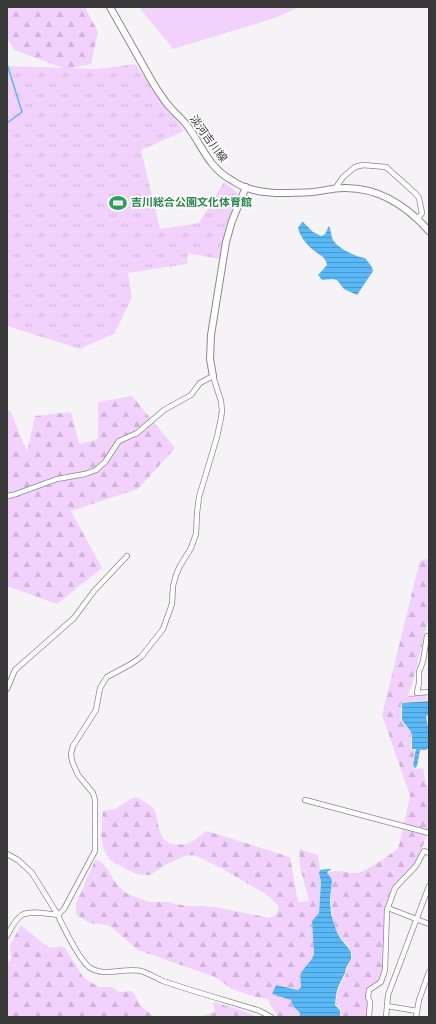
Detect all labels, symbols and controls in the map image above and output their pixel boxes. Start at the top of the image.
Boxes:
street label: 淡河吉川線 [186,113,230,165]
sports icon: 吉川総合公園文化体育館 [108,193,128,213]
place label: 吉川総合公園文化体育館 [131,196,252,210]

